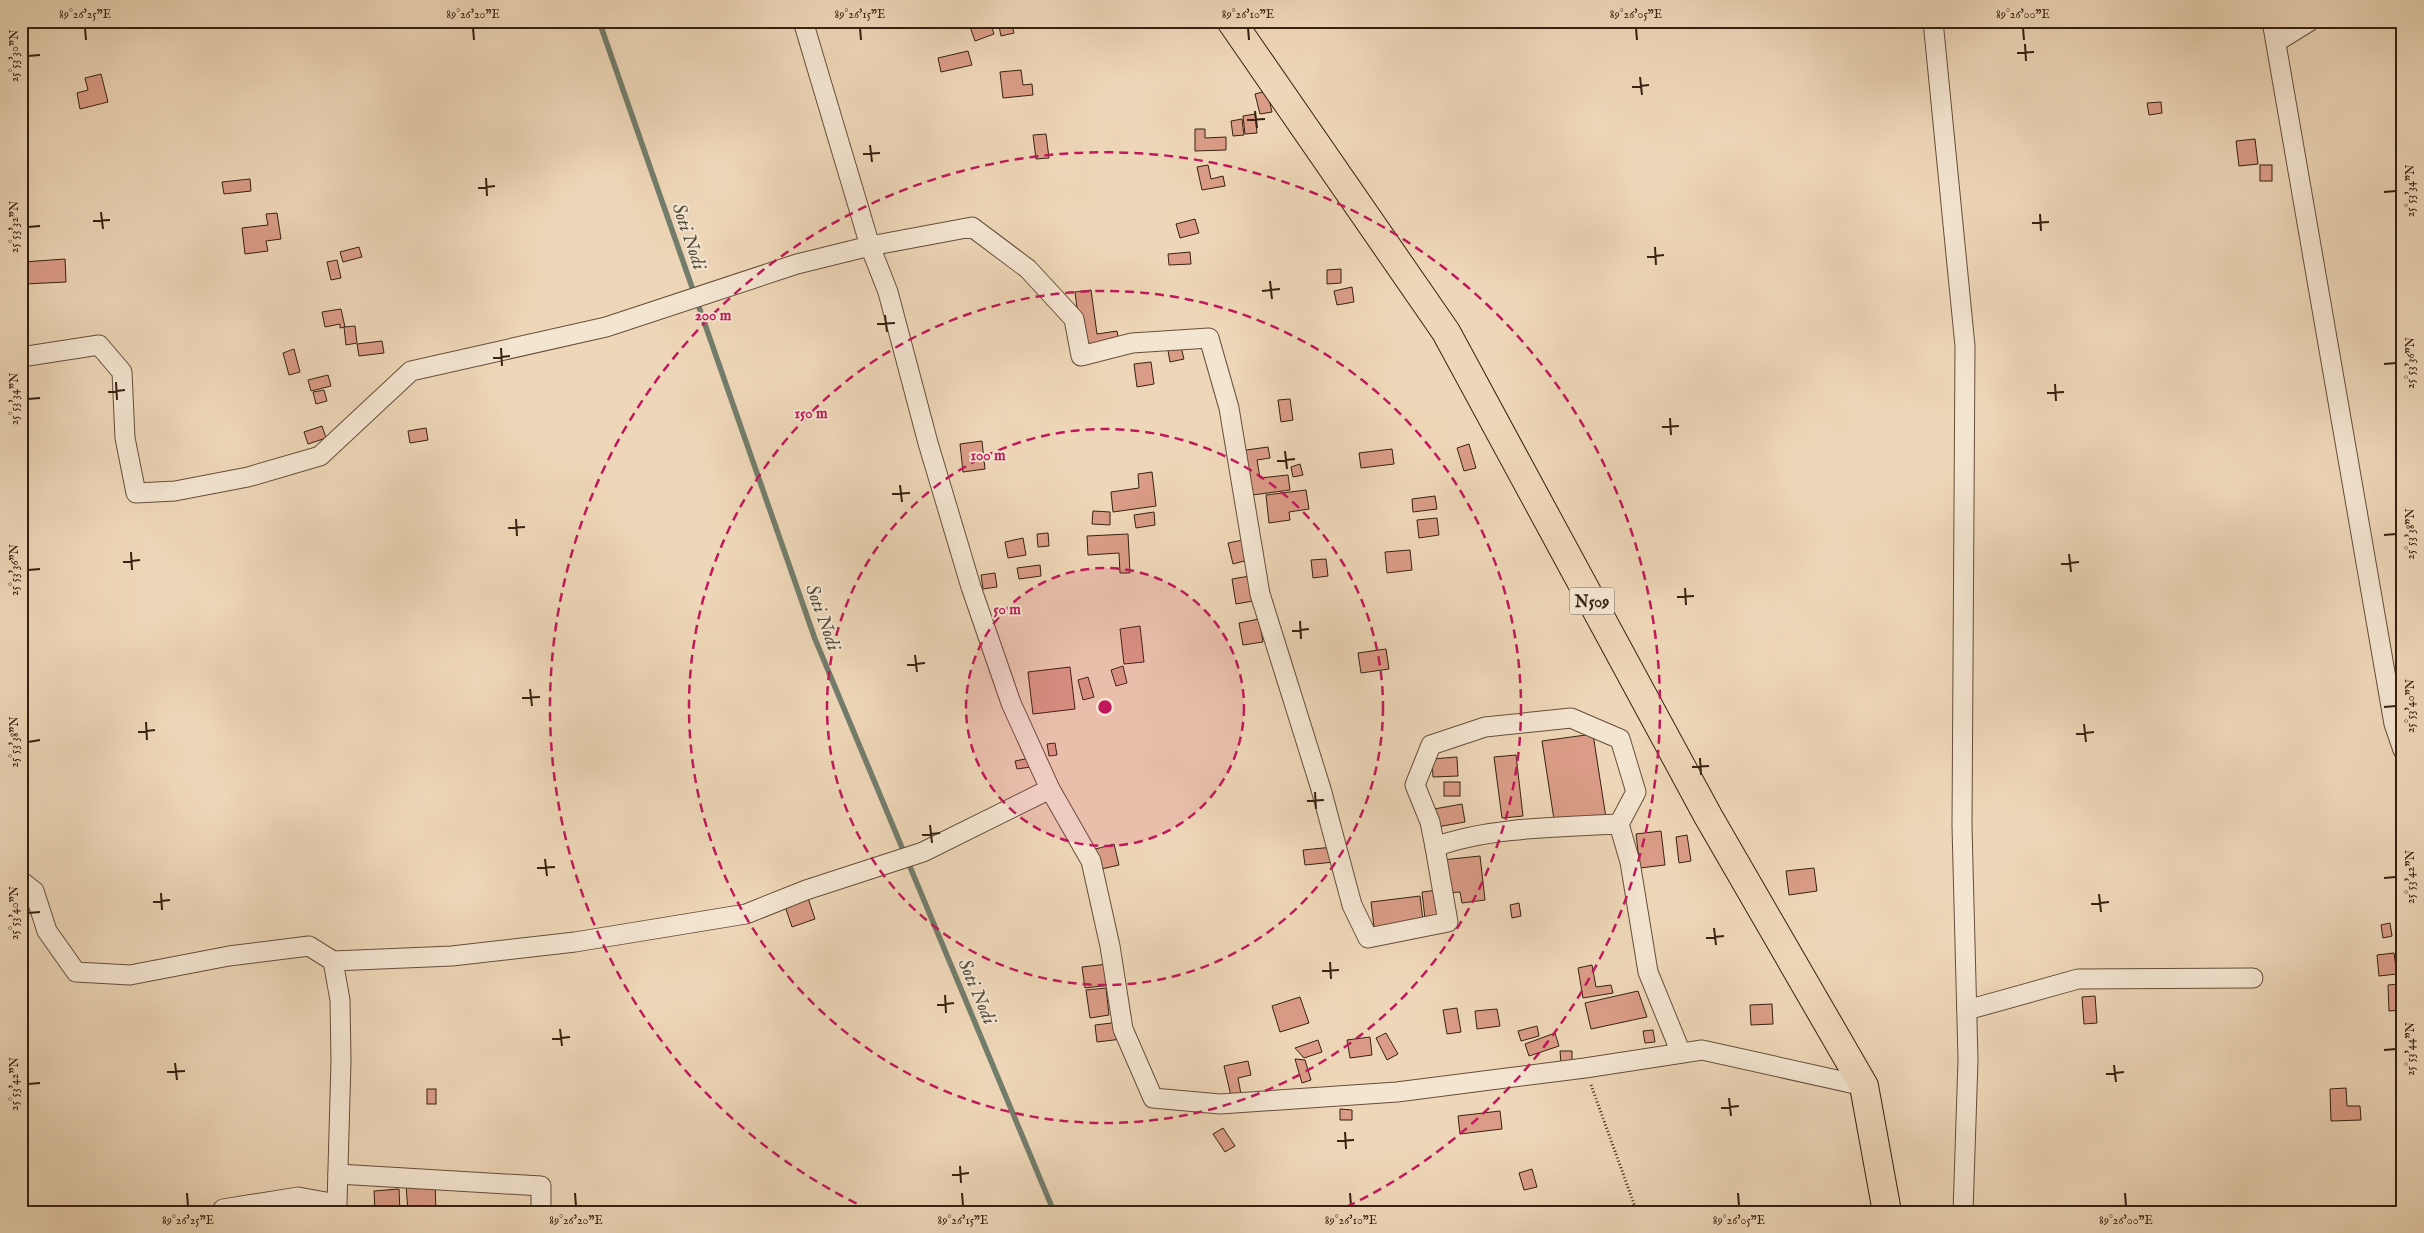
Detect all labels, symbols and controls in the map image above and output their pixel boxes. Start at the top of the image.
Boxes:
text: 89°26'25"E [59,7,111,22]
text: 89°26'20"E [446,7,500,22]
text: 89°26'15"E [835,7,885,22]
text: 89°26'10"E [1222,7,1274,22]
text: 89°26'05"E [1610,7,1662,22]
text: 89°26'00"E [1996,7,2050,22]
text: 25°53'30"N [7,29,22,82]
text: 25°53'34"N [2403,164,2418,217]
text: 25°53'32"N [7,200,22,253]
water label: Soti Nodi [666,200,711,275]
text: 200 m [695,306,732,325]
text: 25°53'36"N [2403,337,2418,389]
text: 25°53'34"N [7,372,22,425]
text: 150 m [794,404,828,423]
text: 100 m [970,446,1006,465]
text: 25°53'38"N [2403,508,2418,560]
text: 25°53'36"N [7,544,22,596]
water label: Soti Nodi [799,581,846,656]
road number: N509 [1570,588,1614,614]
text: 50 m [993,600,1021,619]
text: 25°53'40"N [2403,678,2418,733]
centre of rings [1096,698,1114,716]
text: 25°53'38"N [7,716,22,768]
text: 25°53'42"N [2403,850,2418,904]
text: 25°53'40"N [7,885,22,940]
water label: Soti Nodi [952,955,1001,1030]
text: 25°53'44"N [2403,1021,2418,1076]
text: 25°53'42"N [7,1057,22,1111]
text: 89°26'25"E [162,1213,214,1228]
text: 89°26'20"E [549,1213,603,1228]
text: 89°26'15"E [938,1213,988,1228]
text: 89°26'10"E [1325,1213,1377,1228]
text: 89°26'05"E [1713,1213,1765,1228]
text: 89°26'00"E [2099,1213,2153,1228]

